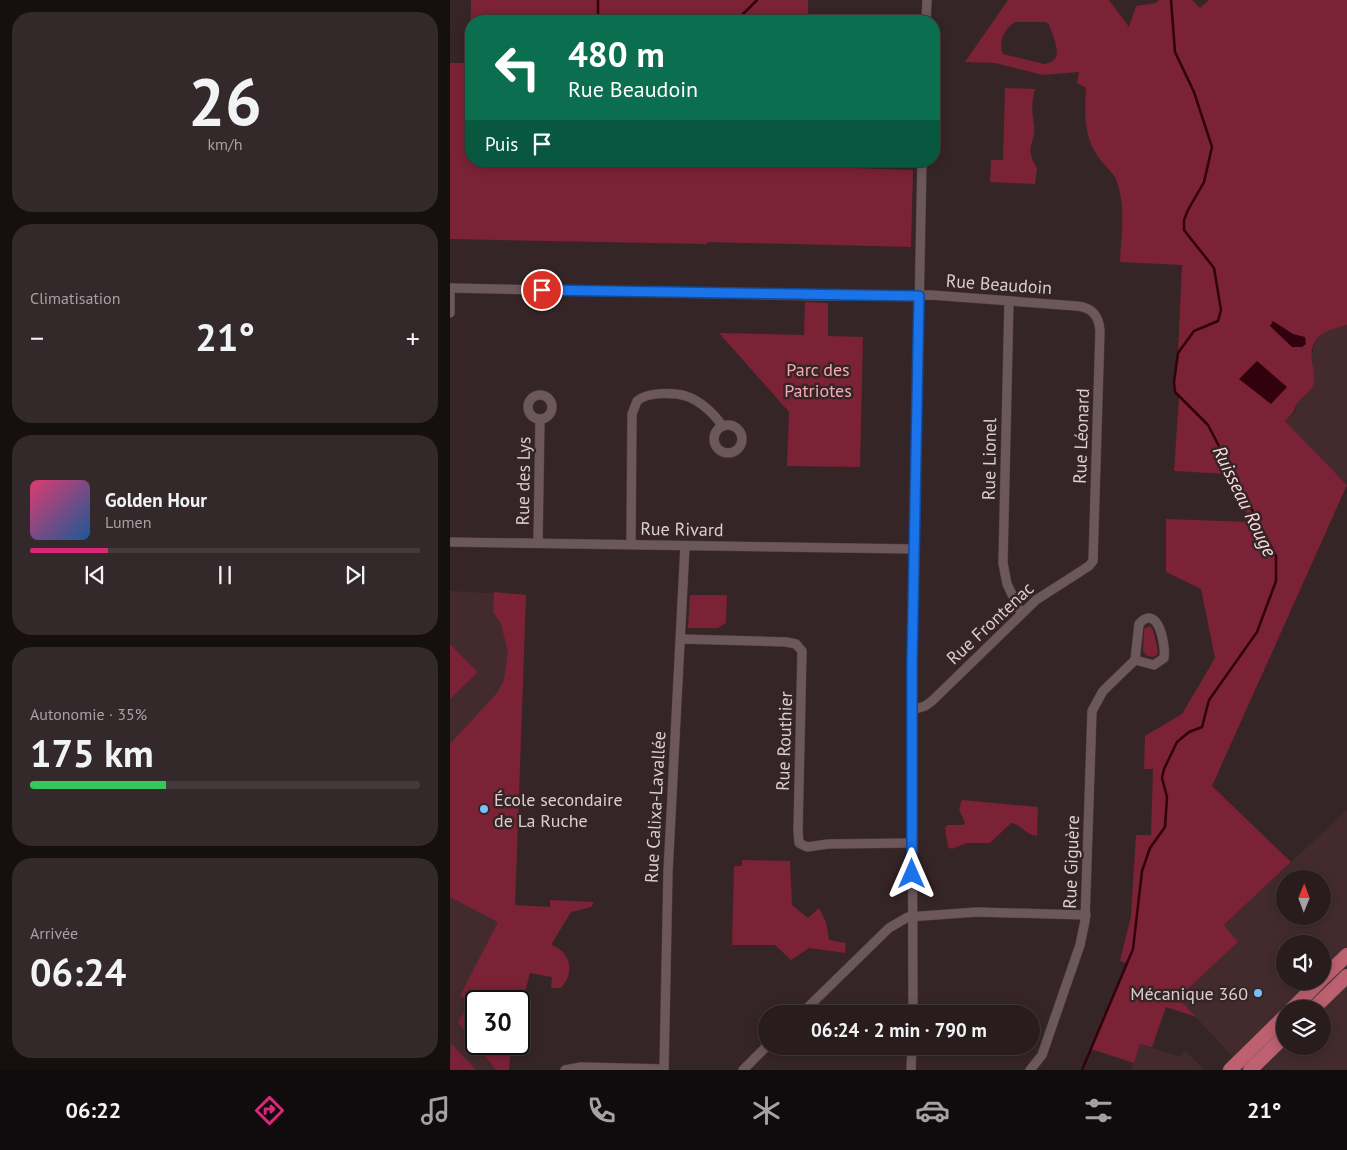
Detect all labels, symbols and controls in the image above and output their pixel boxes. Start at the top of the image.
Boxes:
text: 480 m [568,31,665,77]
icon: left [485,35,550,100]
text: 26 [188,59,262,143]
text: Rue Beaudoin [568,75,698,103]
icon: arrive [528,130,556,158]
text: Puis [485,132,518,156]
text: km/h [207,134,243,154]
pin [521,269,563,311]
street label: Rue Beaudoin [945,269,1053,299]
icon: arrive [528,276,556,304]
text: Climatisation [30,288,120,308]
text: 21° [195,312,255,361]
text: − [30,319,44,356]
text: + [406,319,420,356]
park label: Parc des Patriotes [784,358,852,402]
street label: Rue Léonard [1068,388,1094,484]
street label: Rue Lionel [977,417,1001,500]
street label: Rue des Lys [511,436,535,526]
water label: Ruisseau Rouge [1208,442,1282,561]
text: Golden Hour [105,488,207,512]
text: Lumen [105,512,151,532]
street label: Rue Rivard [640,517,724,541]
icon: previous [81,561,109,589]
icon: pause [211,561,239,589]
icon: next [341,561,369,589]
street label: Rue Frontenac [942,577,1038,669]
street label: Rue Routhier [771,691,797,791]
text: Autonomie · 35% [30,704,147,724]
text: 175 km [30,728,154,777]
street label: Rue Calixa-Lavallée [640,731,670,883]
place label: École secondaire de La Ruche [494,788,623,832]
marker: École secondaire de La Ruche [478,803,490,815]
street label: Rue Giguère [1058,815,1084,909]
position arrow [885,847,937,899]
north arrow [1276,870,1331,925]
map controls [1276,870,1331,1055]
text: Arrivée [30,923,78,943]
button: sound [1276,935,1331,990]
text: 06:24 [30,947,126,996]
place label: Mécanique 360 [1130,982,1248,1005]
marker: Mécanique 360 [1252,987,1264,999]
speed limit sign: 30 [465,990,530,1055]
button: layers [1276,1000,1331,1055]
text: 06:24 · 2 min · 790 m [811,1018,987,1042]
icon: directions [252,1093,287,1128]
icon: music [418,1093,453,1128]
icon: phone [584,1093,619,1128]
icon: climate [749,1093,784,1128]
icon: car [915,1093,950,1128]
icon: filters [1081,1093,1116,1128]
text: 06:22 [65,1096,121,1124]
text: 21° [1247,1096,1281,1124]

